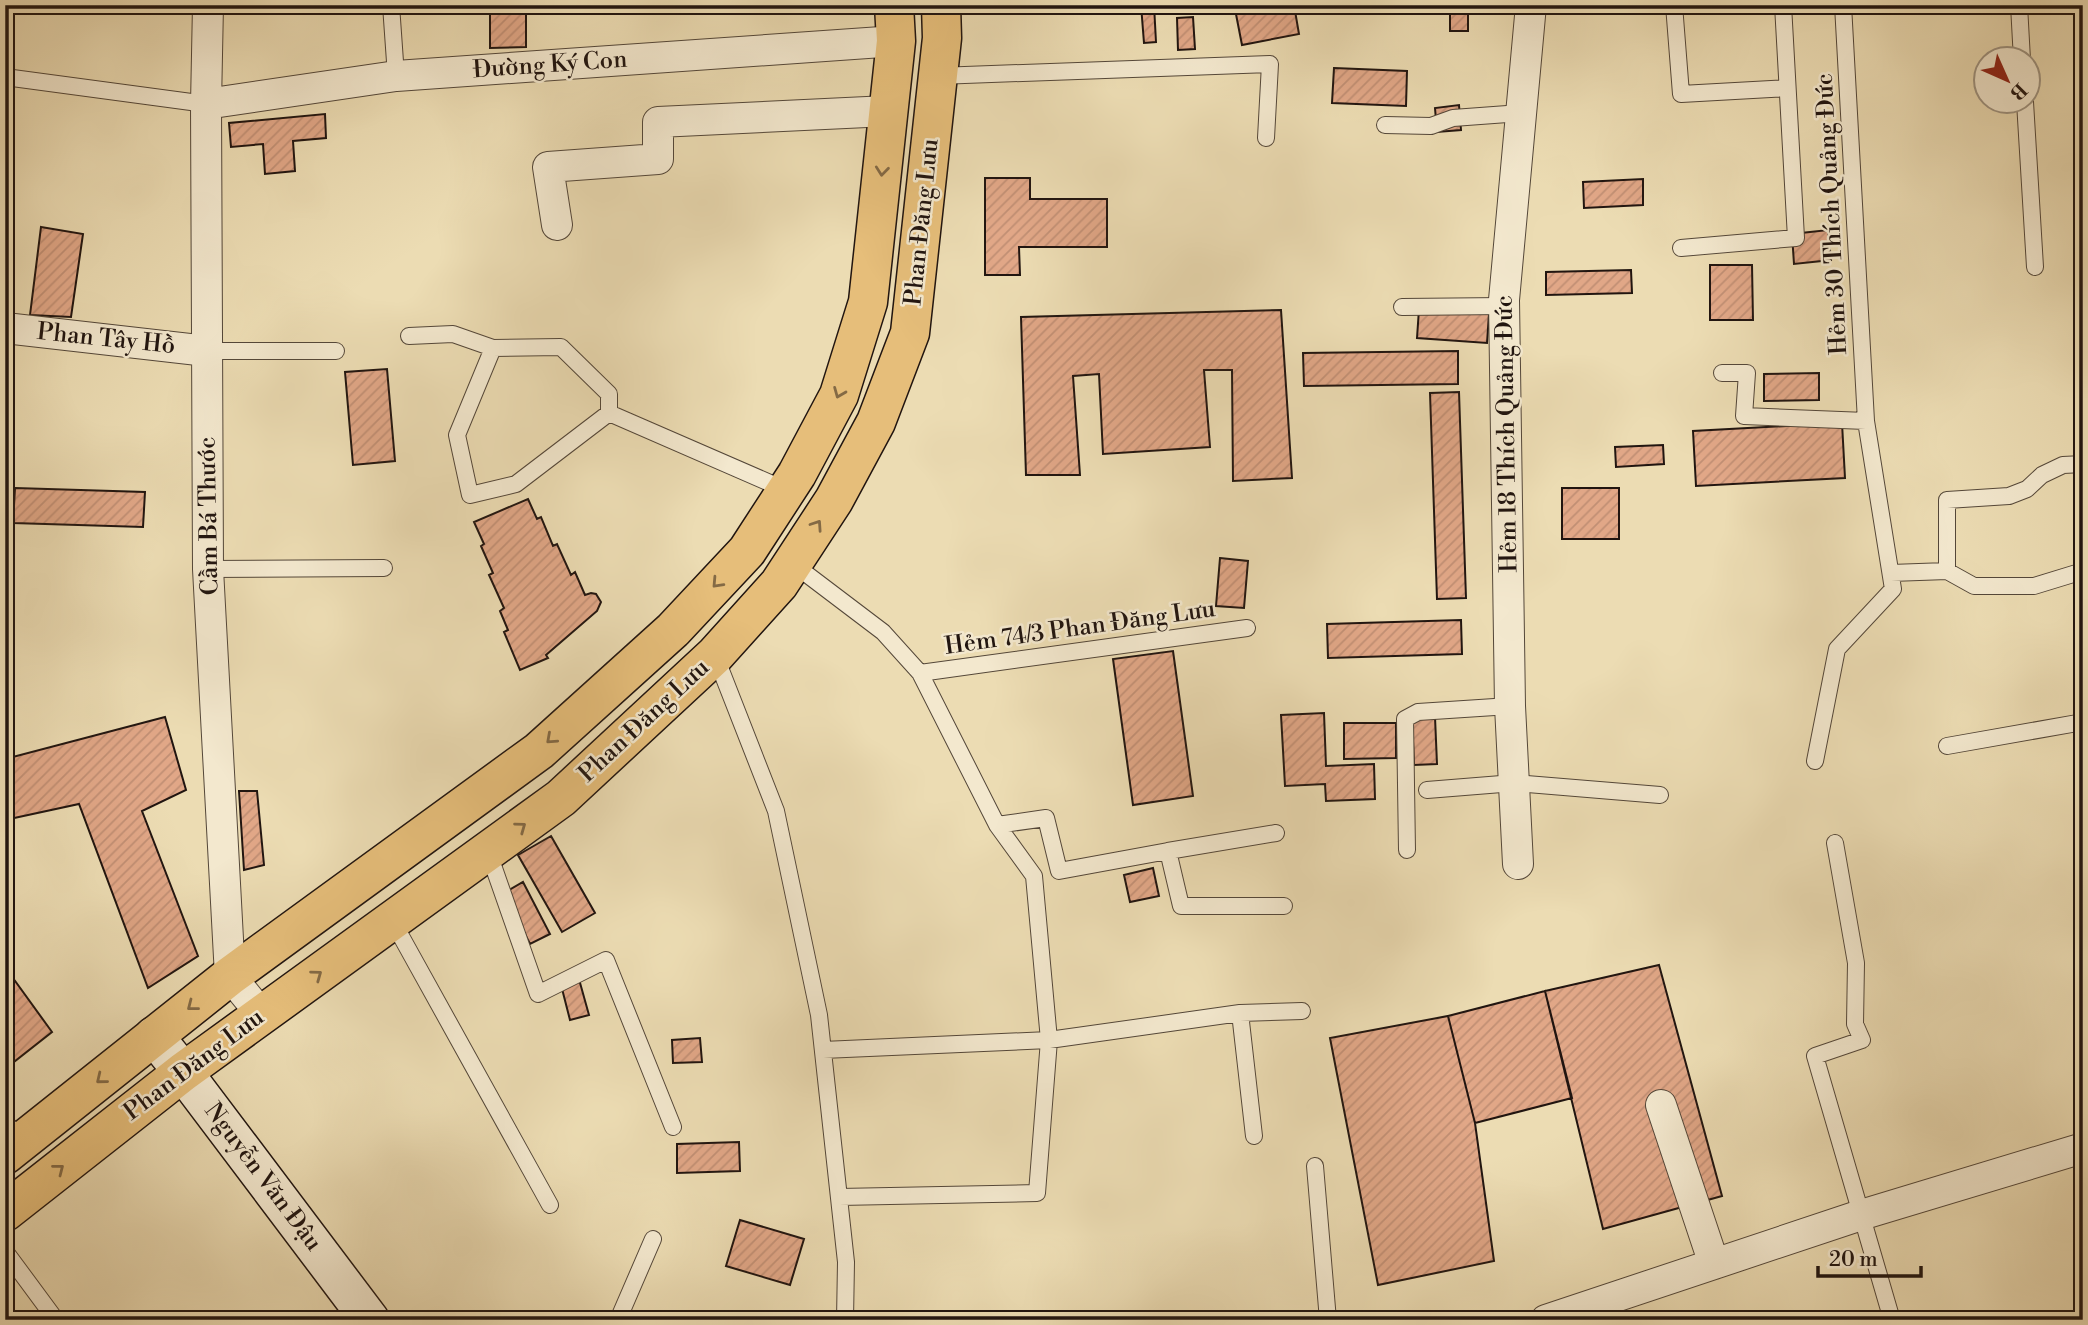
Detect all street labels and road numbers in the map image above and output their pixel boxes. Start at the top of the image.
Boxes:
street label: Đường Ký Con [472,45,628,85]
street label: Hẻm 30 Thích Quảng Đức [1810,72,1854,356]
street label: Phan Đăng Lưu [898,137,946,307]
street label: Hẻm 18 Thích Quảng Đức [1490,295,1524,573]
street label: Phan Tây Hồ [35,317,177,361]
street label: Cầm Bá Thước [193,436,225,596]
street label: Hẻm 74/3 Phan Đăng Lưu [943,594,1218,662]
street label: Phan Đăng Lưu [572,653,716,789]
street label: Phan Đăng Lưu [118,1002,270,1127]
street label: Nguyễn Văn Đậu [198,1097,329,1257]

